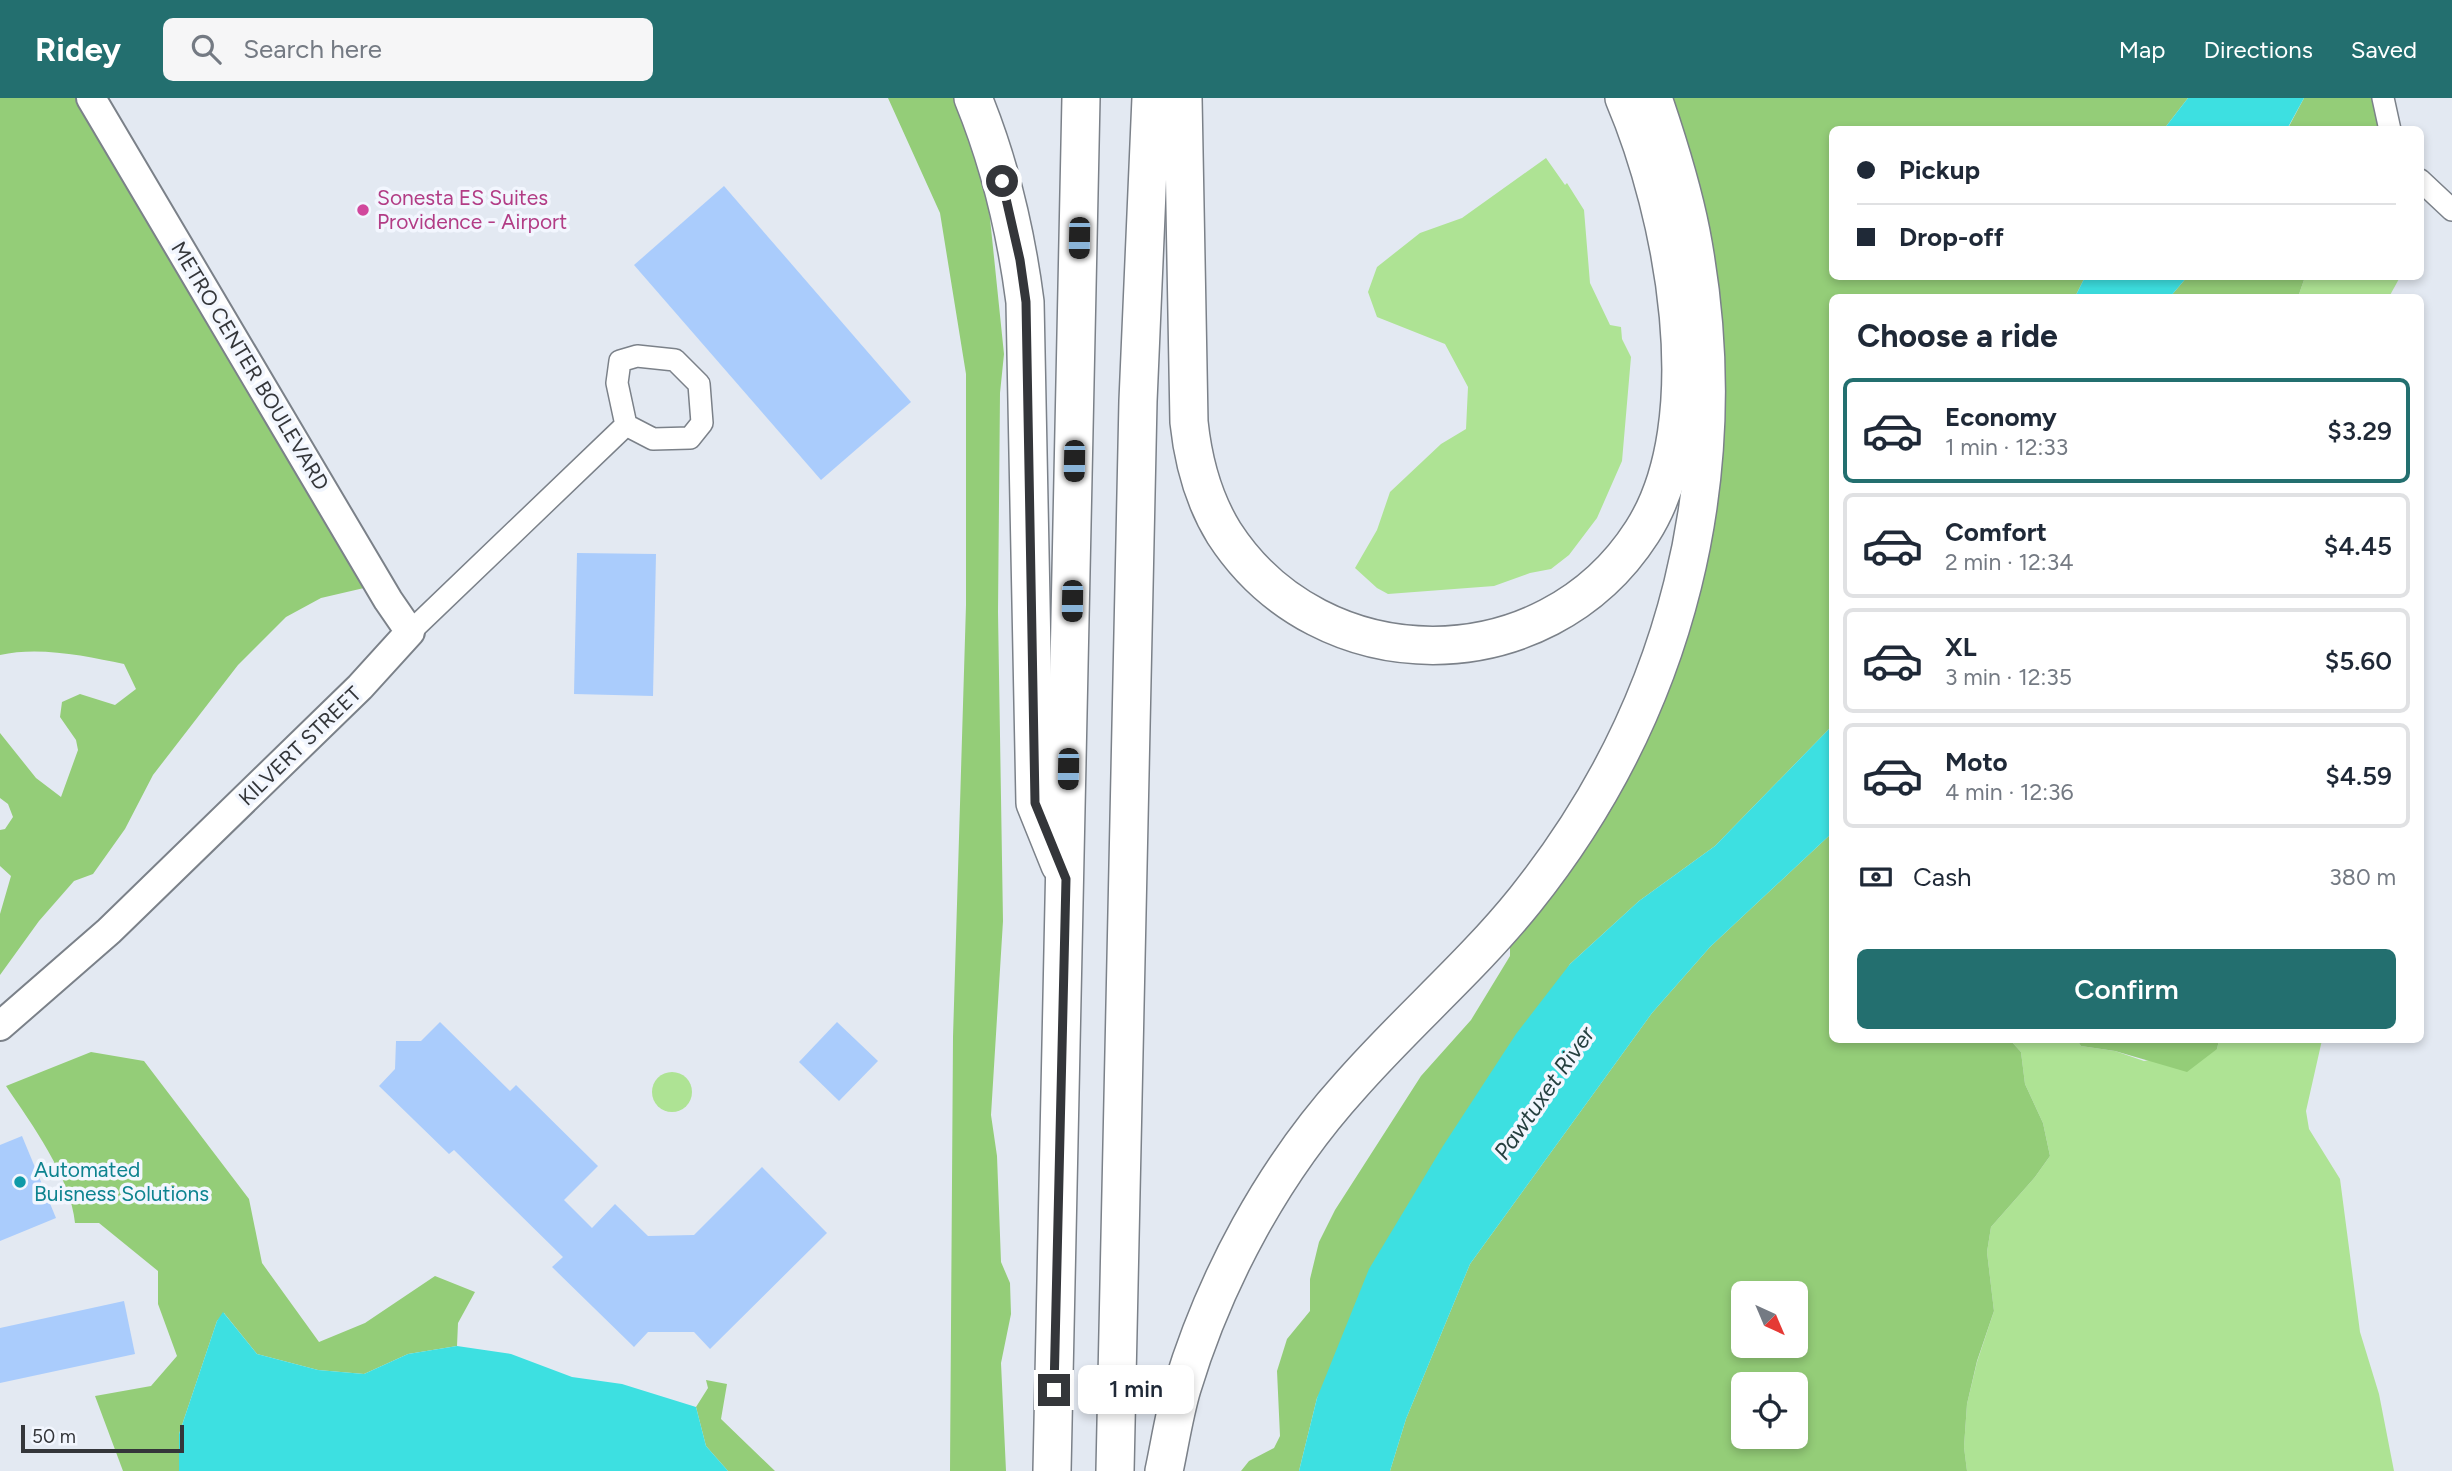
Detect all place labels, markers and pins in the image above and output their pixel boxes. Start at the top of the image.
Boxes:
place label: Sonesta ES Suites Providence - Airport [377,185,567,234]
marker: Sonesta ES Suites Providence - Airport [355,202,371,218]
place label: Automated Buisness Solutions [34,1157,209,1206]
marker: Automated Buisness Solutions [12,1174,28,1190]

